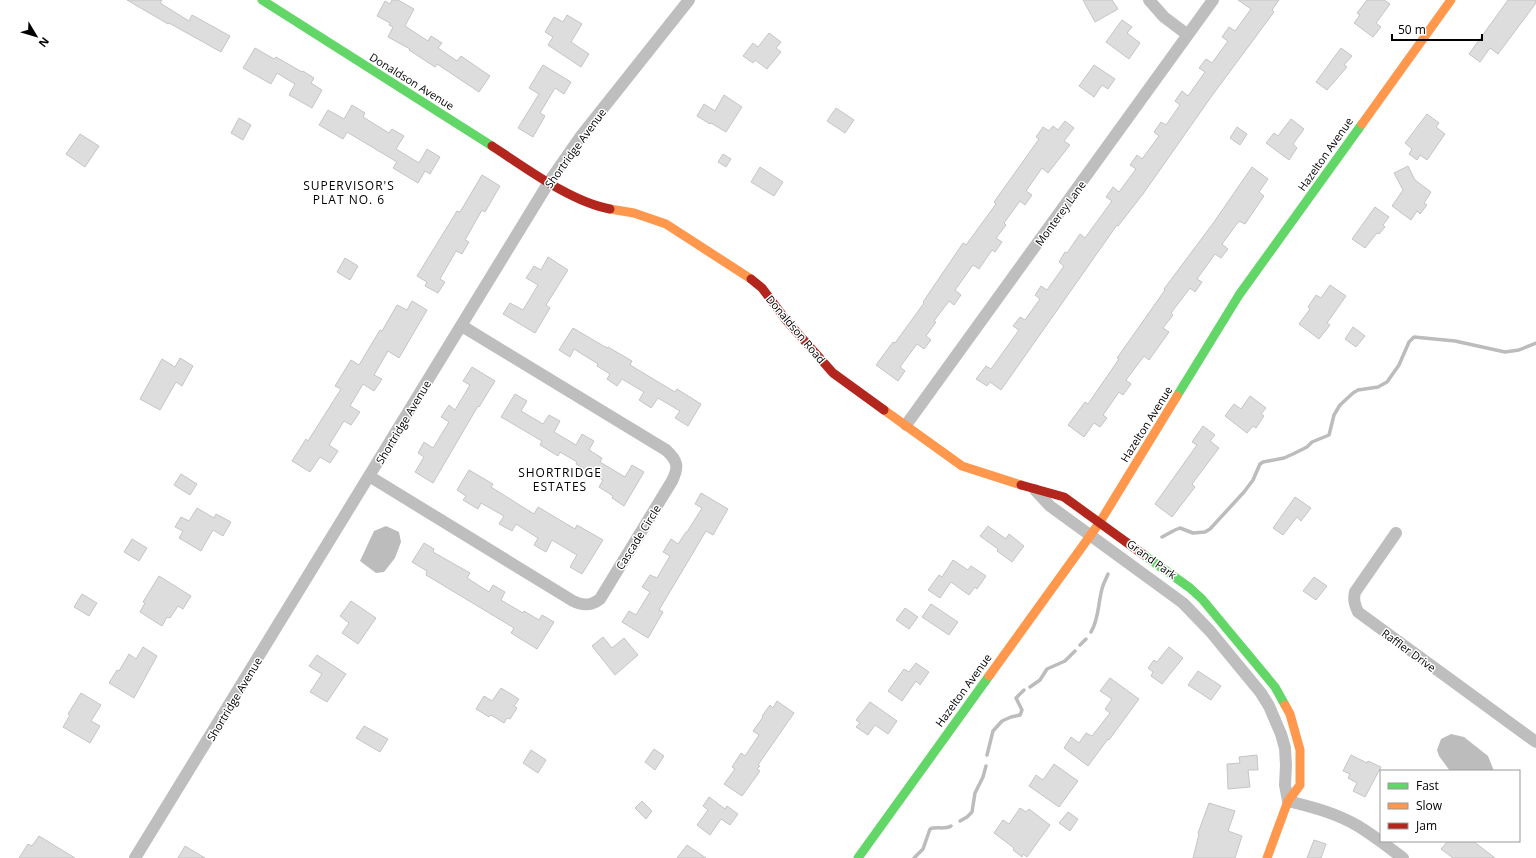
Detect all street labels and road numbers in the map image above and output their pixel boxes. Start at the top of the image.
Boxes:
street label: Donaldson Avenue [367,49,457,113]
street label: Shortridge Avenue [541,105,609,191]
street label: Hazelton Avenue [1294,114,1356,194]
street label: Monterey Lane [1031,177,1089,249]
street label: Donaldson Road [763,292,829,366]
street label: Shortridge Avenue [372,377,434,467]
street label: Hazelton Avenue [1117,383,1175,465]
street label: Cascade Circle [612,502,664,572]
street label: Grand Park [1124,536,1180,582]
street label: Raffler Drive [1379,625,1439,675]
street label: Hazelton Avenue [931,650,995,730]
street label: Shortridge Avenue [203,654,265,744]

